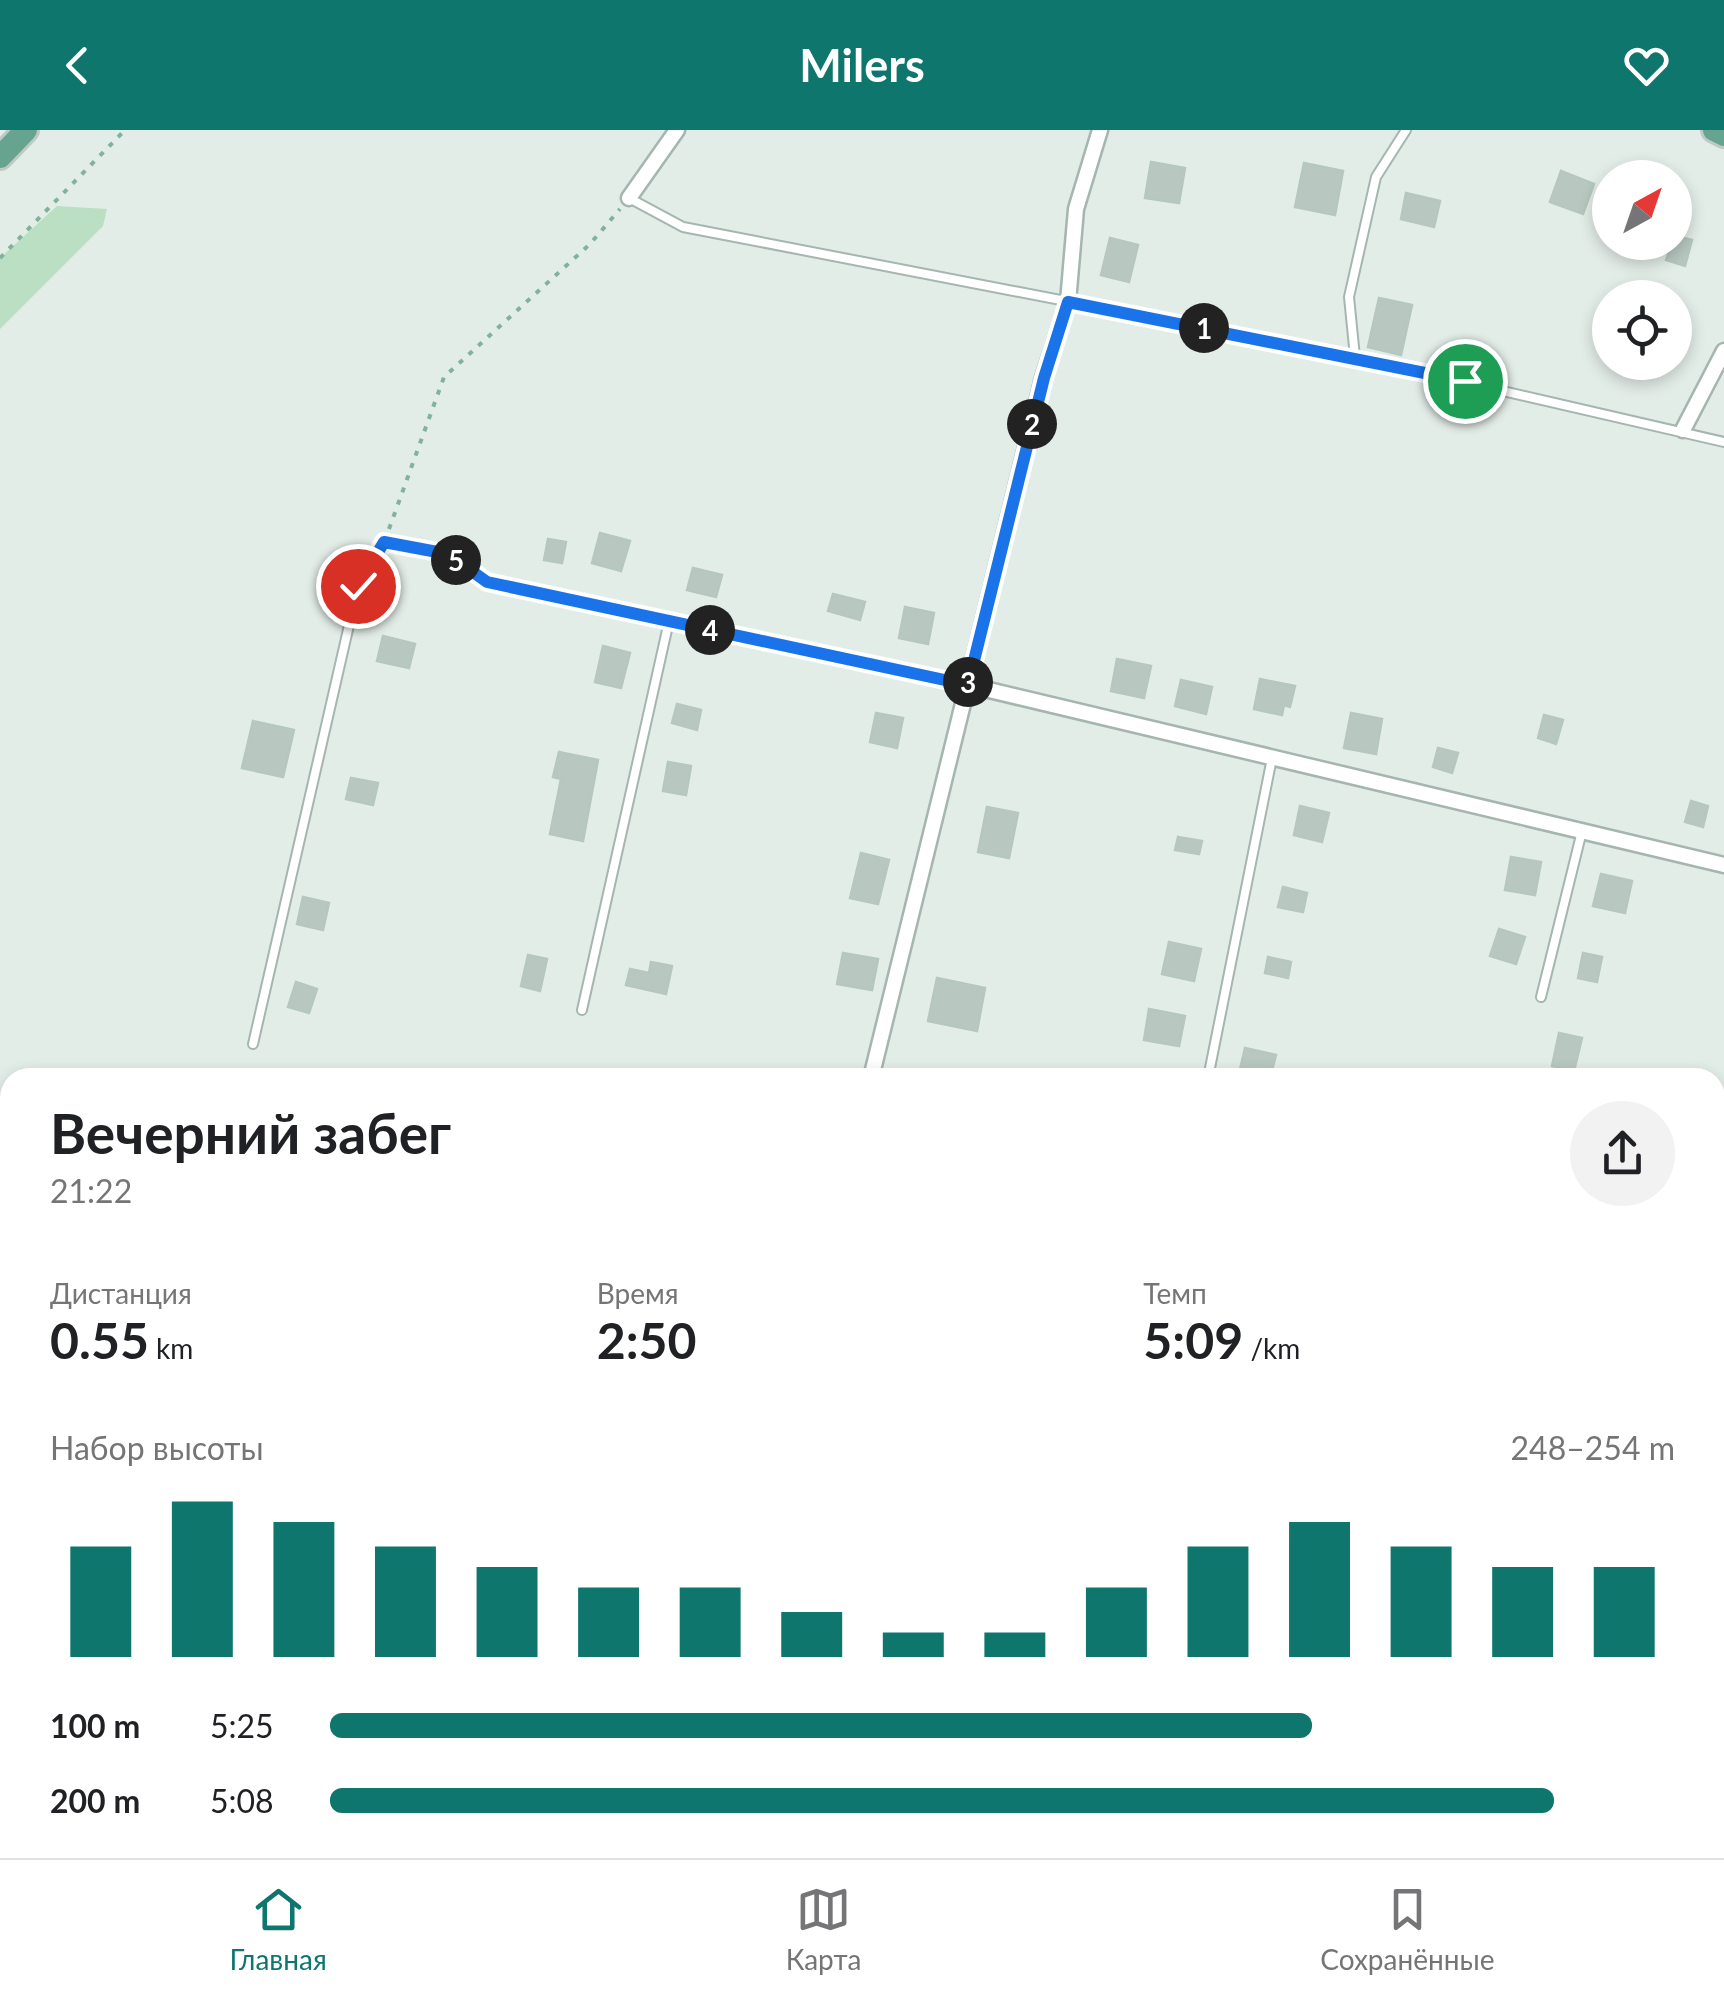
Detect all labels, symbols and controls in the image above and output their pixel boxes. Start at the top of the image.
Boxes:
icon: back [50,38,105,93]
text: Milers [799,38,925,92]
icon: heart [1619,38,1674,93]
north arrow [1592,160,1692,260]
map controls [1592,160,1692,380]
button: locate [1592,280,1692,380]
pin: 1 [1179,303,1229,353]
text: 1 [1196,311,1212,345]
pin [1423,339,1508,424]
icon: arrive [1438,354,1493,409]
pin: 2 [1007,399,1057,449]
text: 2 [1024,407,1040,441]
pin: 5 [431,535,481,585]
text: 5 [448,543,464,577]
pin [316,544,401,629]
icon: check [331,559,386,614]
pin: 4 [685,605,735,655]
text: 4 [702,613,718,647]
pin: 3 [943,657,993,707]
text: 3 [960,665,976,699]
text: Вечерний забег [50,1100,451,1166]
button: share [1570,1101,1675,1206]
text: 21:22 [50,1171,132,1210]
text: Дистанция [50,1276,192,1310]
text: Время [597,1276,678,1310]
text: Темп [1143,1276,1207,1310]
text: 0.55 [50,1310,149,1370]
text: 2:50 [597,1310,697,1370]
text: 5:09 [1143,1310,1243,1370]
text: km [149,1331,193,1365]
text: /km [1243,1331,1300,1365]
text: Набор высоты [50,1428,264,1467]
text: 248–254 m [1511,1428,1675,1467]
text: 100 m [50,1706,140,1745]
text: 5:25 [210,1706,274,1745]
text: 200 m [50,1781,140,1820]
text: 5:08 [210,1781,274,1820]
tab: Главная [229,1882,327,1976]
tab: Карта [786,1882,861,1976]
tab: Сохранённые [1320,1882,1495,1976]

